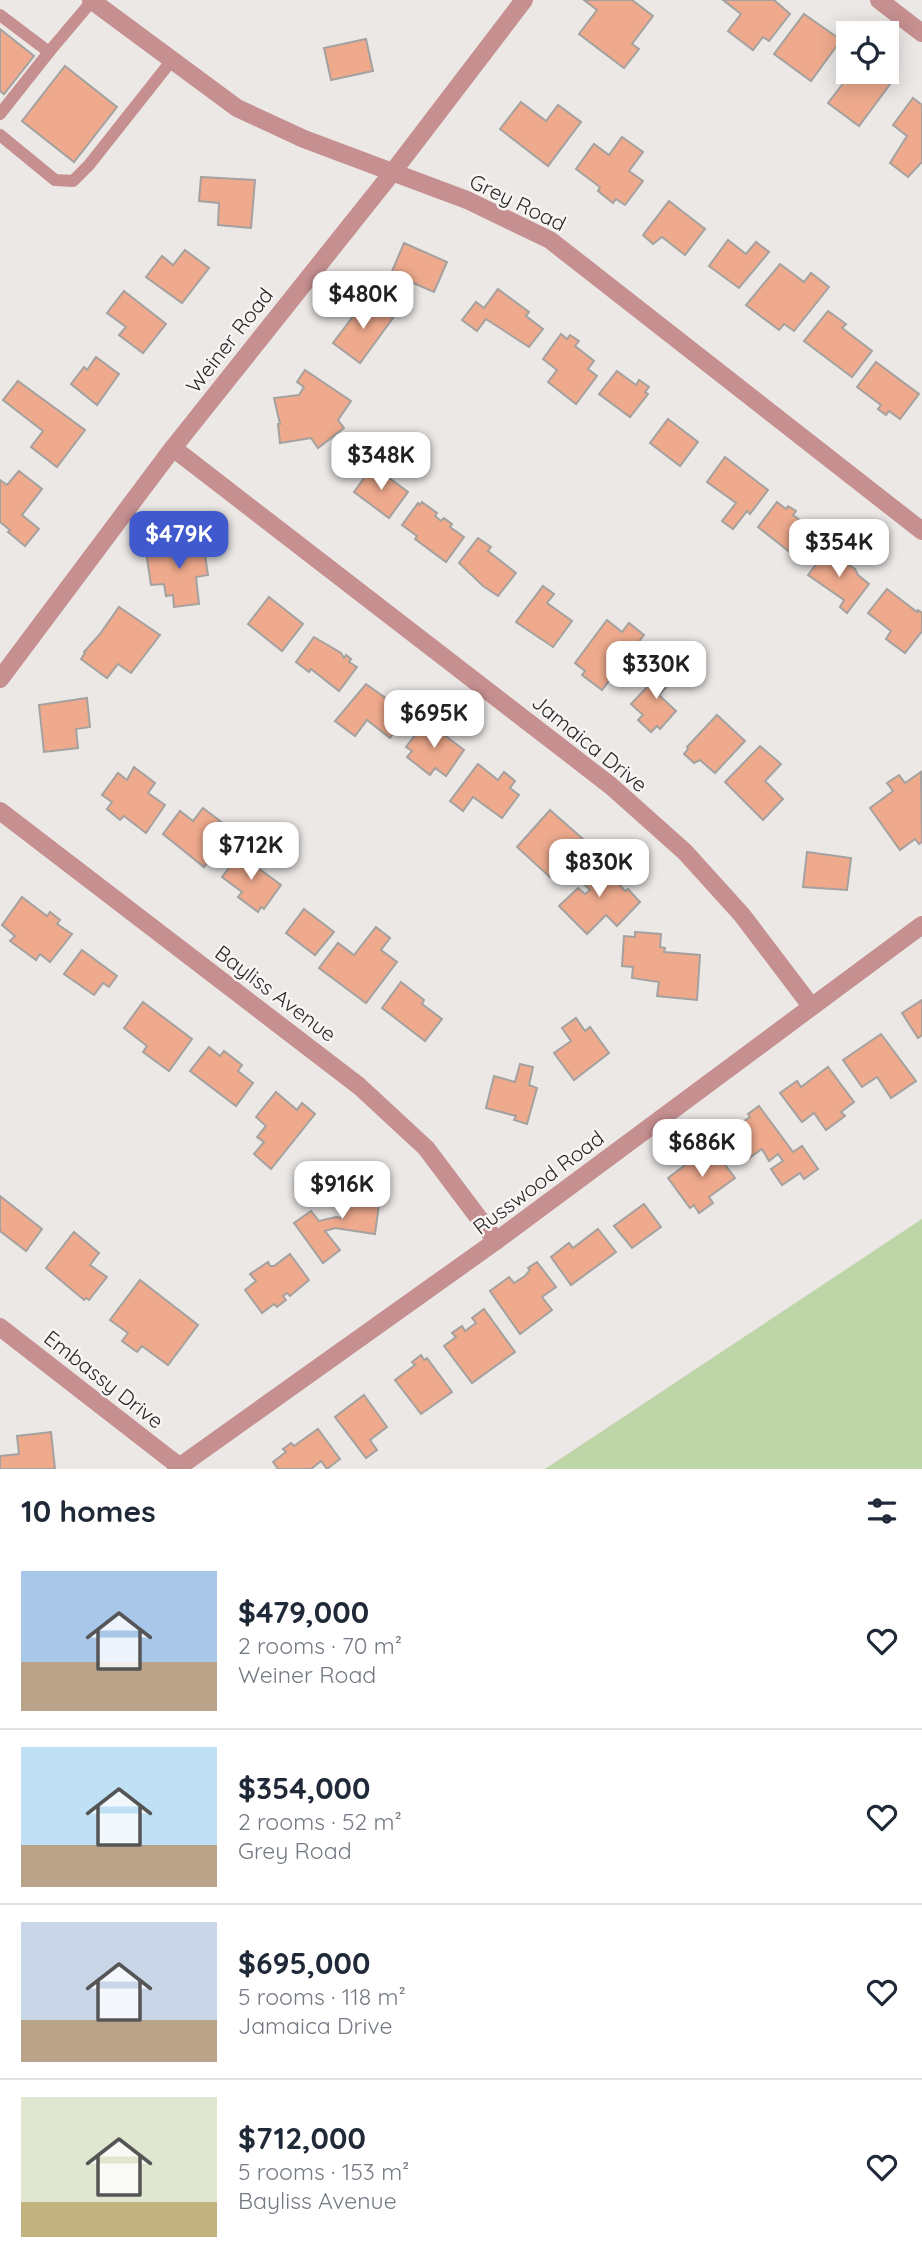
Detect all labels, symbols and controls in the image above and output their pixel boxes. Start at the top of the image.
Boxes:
map controls [836,21,899,84]
button: locate [836,21,899,84]
street label: Grey Road [466,168,570,236]
pin: $480K [314,272,412,331]
text: $480K [328,279,398,308]
street label: Weiner Road [180,282,278,398]
pin: $348K [332,433,430,492]
text: $348K [347,440,415,469]
pin: $479K [130,512,228,571]
text: $479K [145,519,213,548]
pin: $354K [790,520,888,579]
text: $354K [805,527,873,556]
pin: $330K [607,642,705,701]
text: $330K [622,649,690,678]
street label: Jamaica Drive [527,689,653,797]
pin: $695K [385,690,483,750]
text: $695K [400,698,468,727]
pin: $712K [202,822,300,882]
text: $712K [219,830,283,859]
pin: $830K [550,839,648,899]
text: $830K [565,847,633,876]
street label: Bayliss Avenue [210,939,342,1047]
pin: $686K [653,1120,751,1179]
street label: Russwood Road [467,1124,609,1240]
text: $686K [669,1127,735,1156]
pin: $916K [293,1162,391,1221]
text: $916K [310,1169,374,1198]
street label: Embassy Drive [39,1324,169,1434]
text: 10 homes [21,1492,156,1530]
icon: filters [863,1492,901,1530]
text: $479,000 [238,1593,369,1631]
icon: home [77,1599,161,1683]
icon: heart [863,1622,901,1660]
text: 2 rooms · 70 m² [238,1631,402,1660]
text: Weiner Road [238,1660,376,1689]
text: $354,000 [238,1769,370,1807]
icon: home [77,1775,161,1859]
icon: heart [863,1798,901,1836]
text: 2 rooms · 52 m² [238,1807,402,1836]
text: Grey Road [238,1836,352,1865]
text: $695,000 [238,1944,370,1982]
icon: home [77,1950,161,2034]
icon: heart [863,1973,901,2011]
text: 5 rooms · 118 m² [238,1982,406,2011]
text: Jamaica Drive [238,2011,392,2040]
text: $712,000 [238,2119,366,2157]
icon: home [77,2125,161,2209]
icon: heart [863,2148,901,2186]
text: 5 rooms · 153 m² [238,2157,409,2186]
text: Bayliss Avenue [238,2186,397,2215]

